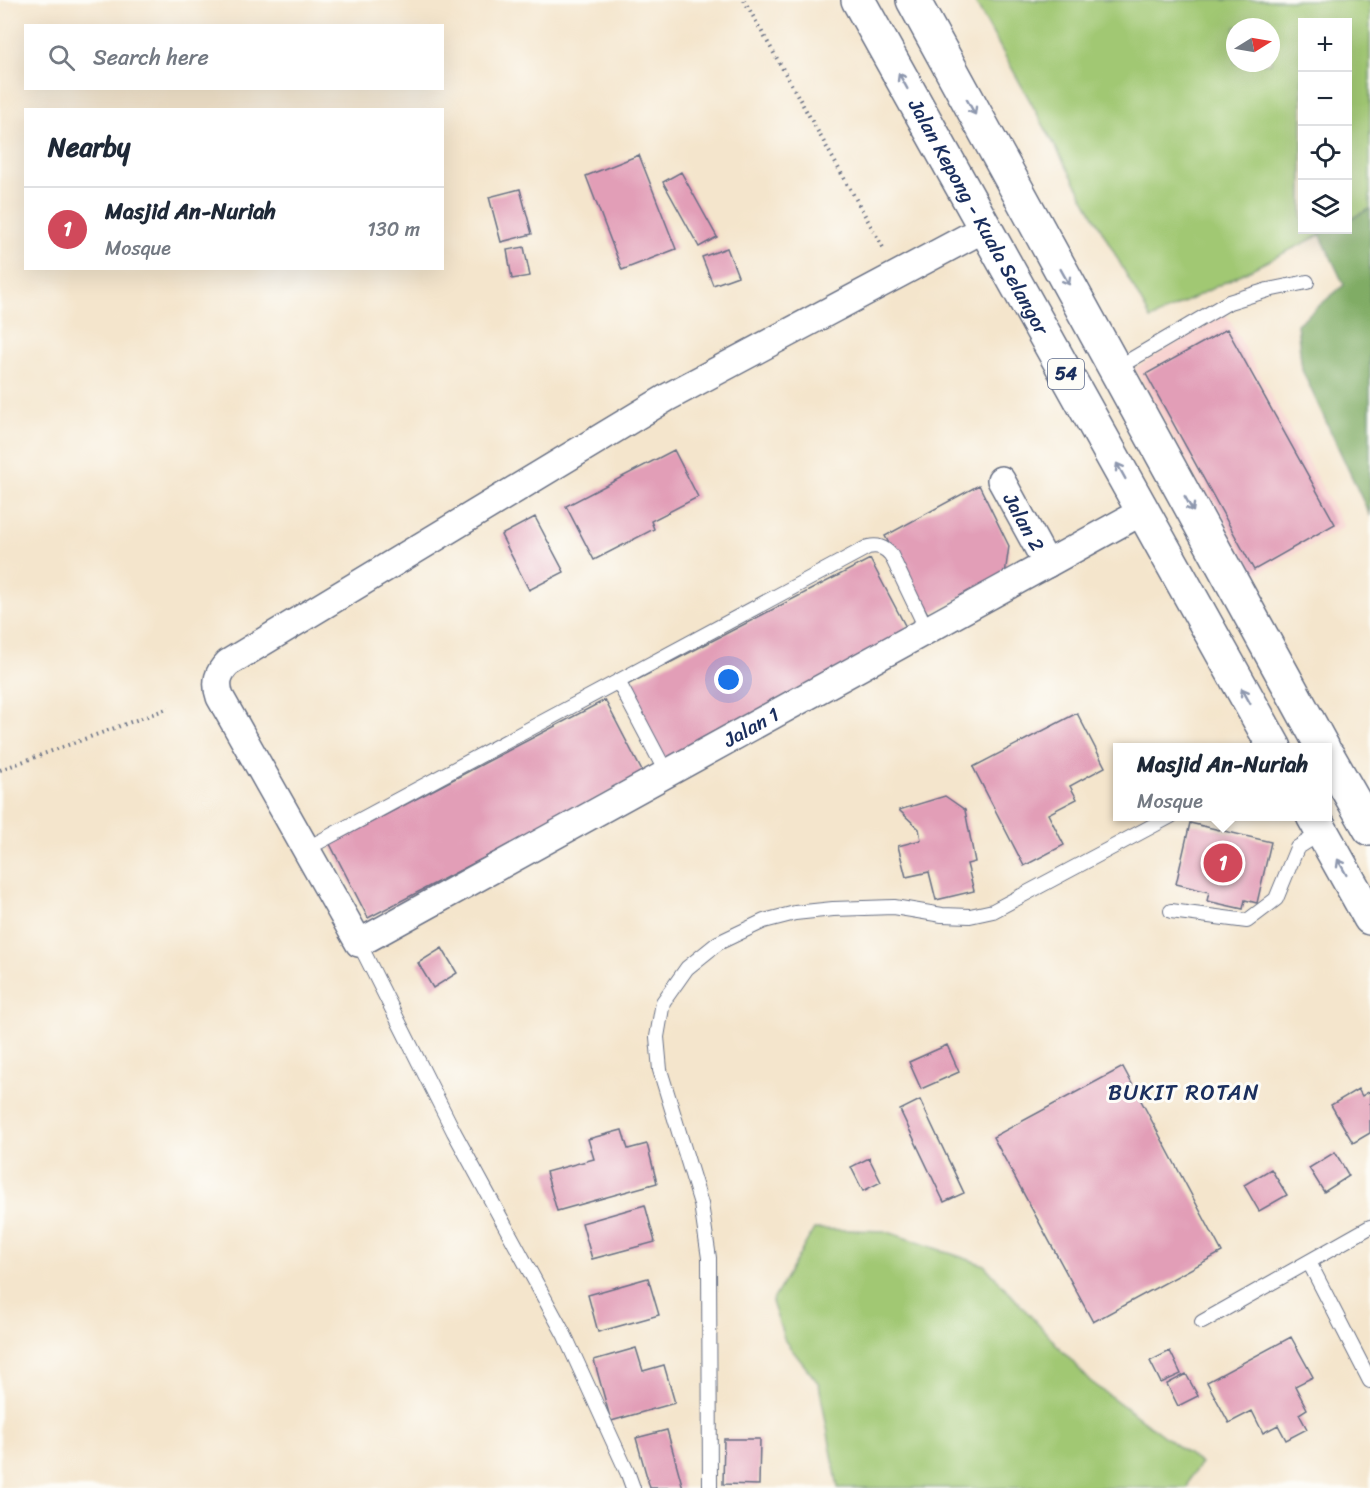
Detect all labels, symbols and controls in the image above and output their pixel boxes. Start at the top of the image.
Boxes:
north arrow [1226,18,1280,72]
map controls [1298,18,1352,234]
button: + [1298,18,1352,72]
search box [24,24,444,90]
text: Search here [93,38,209,77]
icon: search [45,41,78,74]
one-way arrow [897,72,908,90]
button: − [1298,72,1352,126]
street label: Jalan Kepong - Kuala Selangor [898,91,1060,343]
one-way arrow [966,97,977,115]
text: Nearby [48,124,130,170]
button: locate [1298,126,1352,180]
button: layers [1298,180,1352,234]
text: Masjid An-Nuriah [105,192,276,231]
text: 1 [63,212,72,247]
text: 130 m [367,212,420,247]
text: Mosque [105,231,171,266]
one-way arrow [1060,268,1071,286]
road number: 54 [1048,359,1084,389]
one-way arrow [1114,463,1126,480]
street label: Jalan 2 [993,485,1055,558]
one-way arrow [1183,495,1195,512]
your location [714,665,743,694]
one-way arrow [1240,688,1251,706]
street label: Jalan 1 [716,697,786,757]
popup [1113,743,1332,821]
text: Masjid An-Nuriah [1137,745,1308,784]
text: Mosque [1137,784,1203,819]
pin: 1 [1204,840,1242,886]
one-way arrow [1336,859,1348,876]
district label: BUKIT ROTAN [1108,1073,1260,1112]

